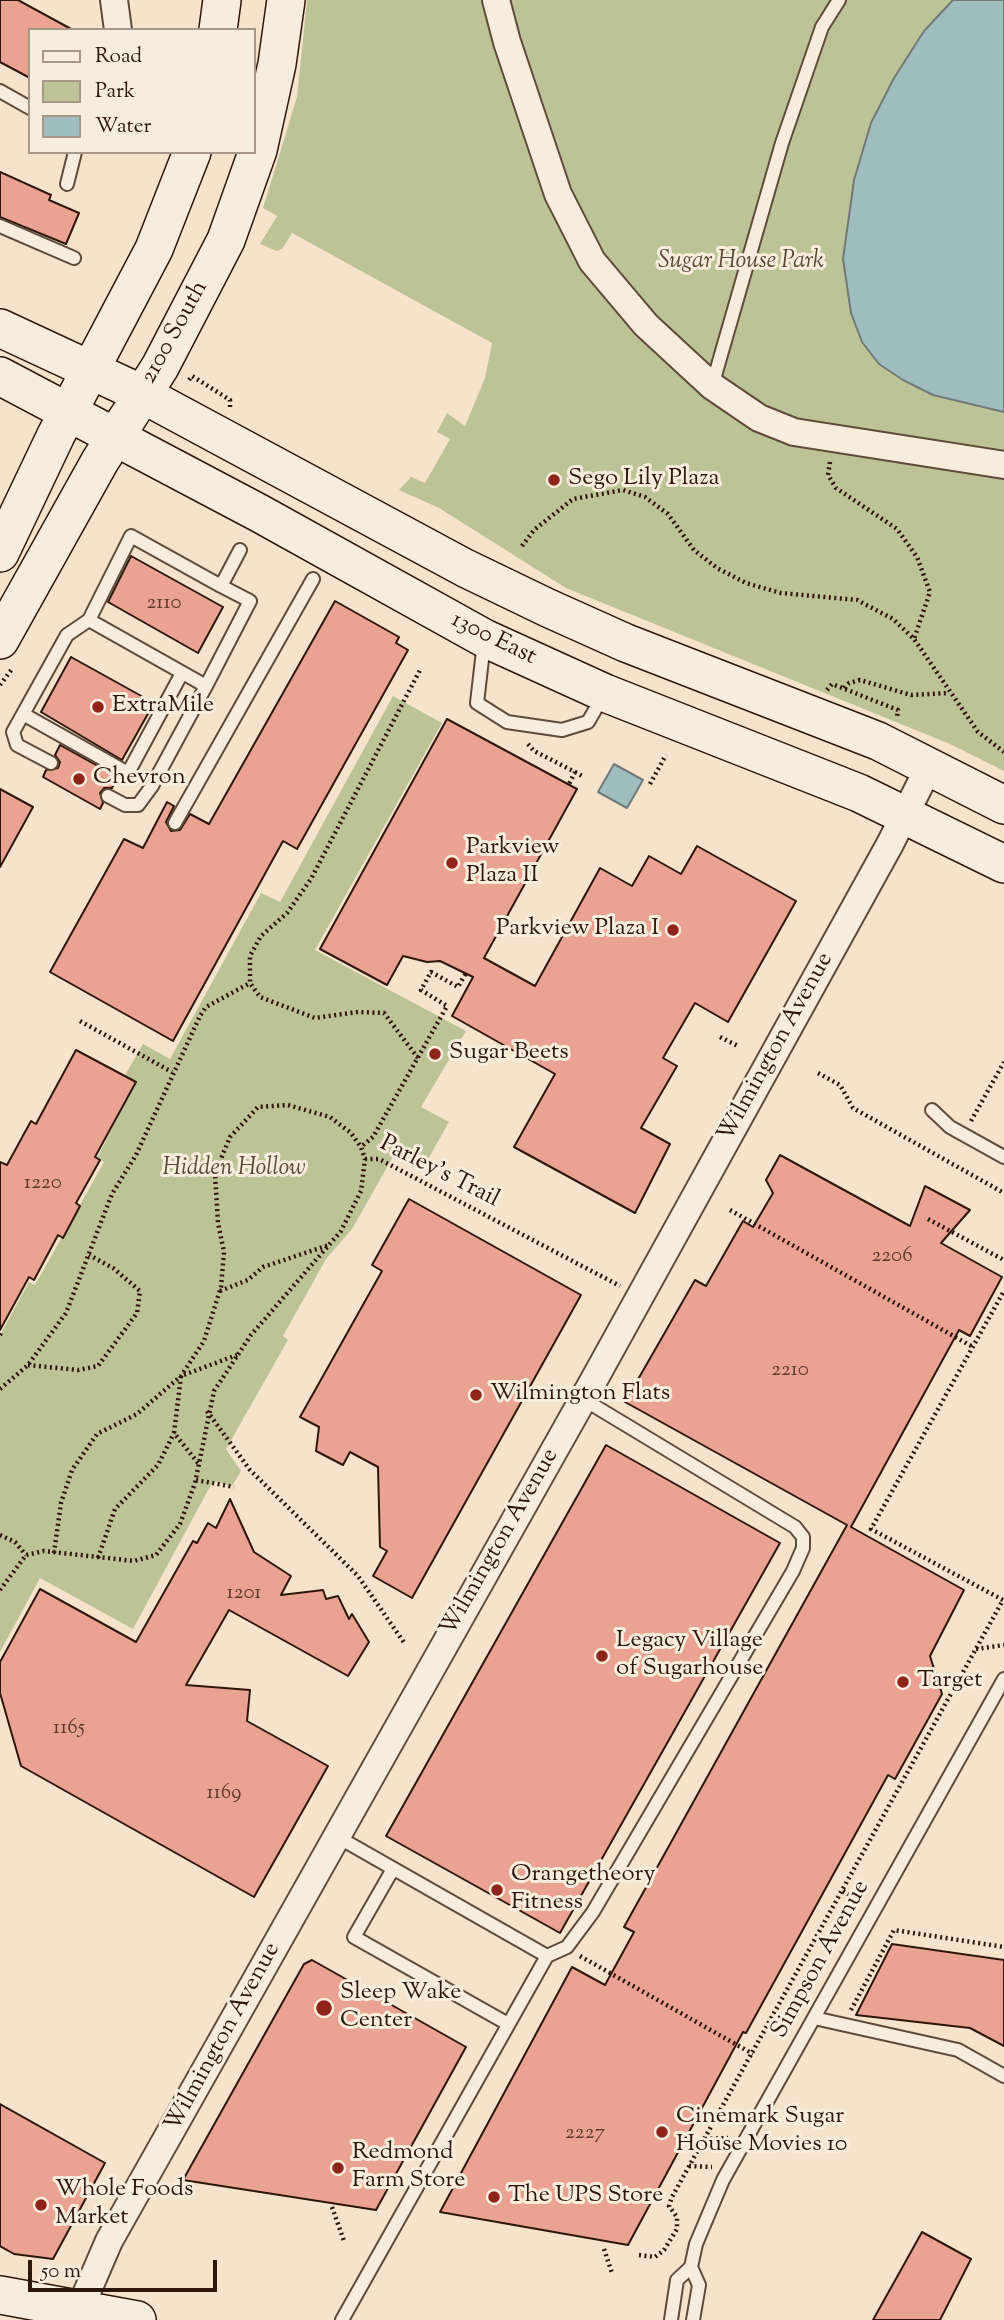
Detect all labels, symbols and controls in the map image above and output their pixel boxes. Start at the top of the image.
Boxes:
legend [28,28,256,154]
text: Road [95,42,142,72]
text: Park [95,77,135,107]
text: Water [95,112,151,142]
park label: Sugar House Park [658,249,824,277]
street label: 2100 South [136,277,216,389]
place label: Sego Lily Plaza [568,466,720,494]
marker: Sego Lily Plaza [546,472,562,488]
house number: 2110 [146,591,182,617]
street label: 1300 East [446,607,540,673]
place label: ExtraMile [112,693,214,721]
marker: ExtraMile [90,699,106,715]
place label: Chevron [93,765,186,793]
marker: Chevron [71,771,87,787]
place label: Parkview Plaza II [466,835,559,891]
marker: Parkview Plaza II [444,855,460,871]
place label: Parkview Plaza I [496,916,659,944]
marker: Parkview Plaza I [665,922,681,938]
street label: Wilmington Avenue [713,948,841,1148]
place label: Sugar Beets [449,1040,569,1068]
marker: Sugar Beets [427,1046,443,1062]
street label: Parley's Trail [374,1131,504,1215]
park label: Hidden Hollow [162,1156,306,1184]
house number: 1220 [24,1171,62,1197]
house number: 2206 [871,1244,913,1270]
house number: 2210 [771,1358,809,1384]
place label: Wilmington Flats [490,1381,670,1409]
marker: Wilmington Flats [468,1387,484,1403]
street label: Wilmington Avenue [436,1444,566,1642]
house number: 1201 [226,1581,262,1607]
place label: Legacy Village of Sugarhouse [616,1628,763,1684]
marker: Legacy Village of Sugarhouse [594,1648,610,1664]
place label: Target [917,1668,982,1696]
marker: Target [895,1674,911,1690]
house number: 1165 [53,1716,85,1742]
house number: 1169 [207,1781,241,1807]
place label: Orangetheory Fitness [511,1862,655,1918]
street label: Simpson Avenue [767,1876,877,2044]
marker: Orangetheory Fitness [489,1882,505,1898]
street label: Wilmington Avenue [160,1938,288,2138]
place label: Sleep Wake Center [340,1980,461,2036]
marker: Sleep Wake Center [314,1998,334,2018]
place label: Cinemark Sugar House Movies 10 [676,2104,847,2160]
house number: 2227 [565,2121,605,2147]
marker: Cinemark Sugar House Movies 10 [654,2124,670,2140]
place label: Redmond Farm Store [352,2140,465,2196]
marker: Redmond Farm Store [330,2160,346,2176]
place label: Whole Foods Market [55,2177,193,2233]
place label: The UPS Store [508,2183,663,2211]
marker: The UPS Store [486,2189,502,2205]
marker: Whole Foods Market [33,2197,49,2213]
scale bar [32,2246,220,2290]
text: 50 m [41,2257,81,2287]

